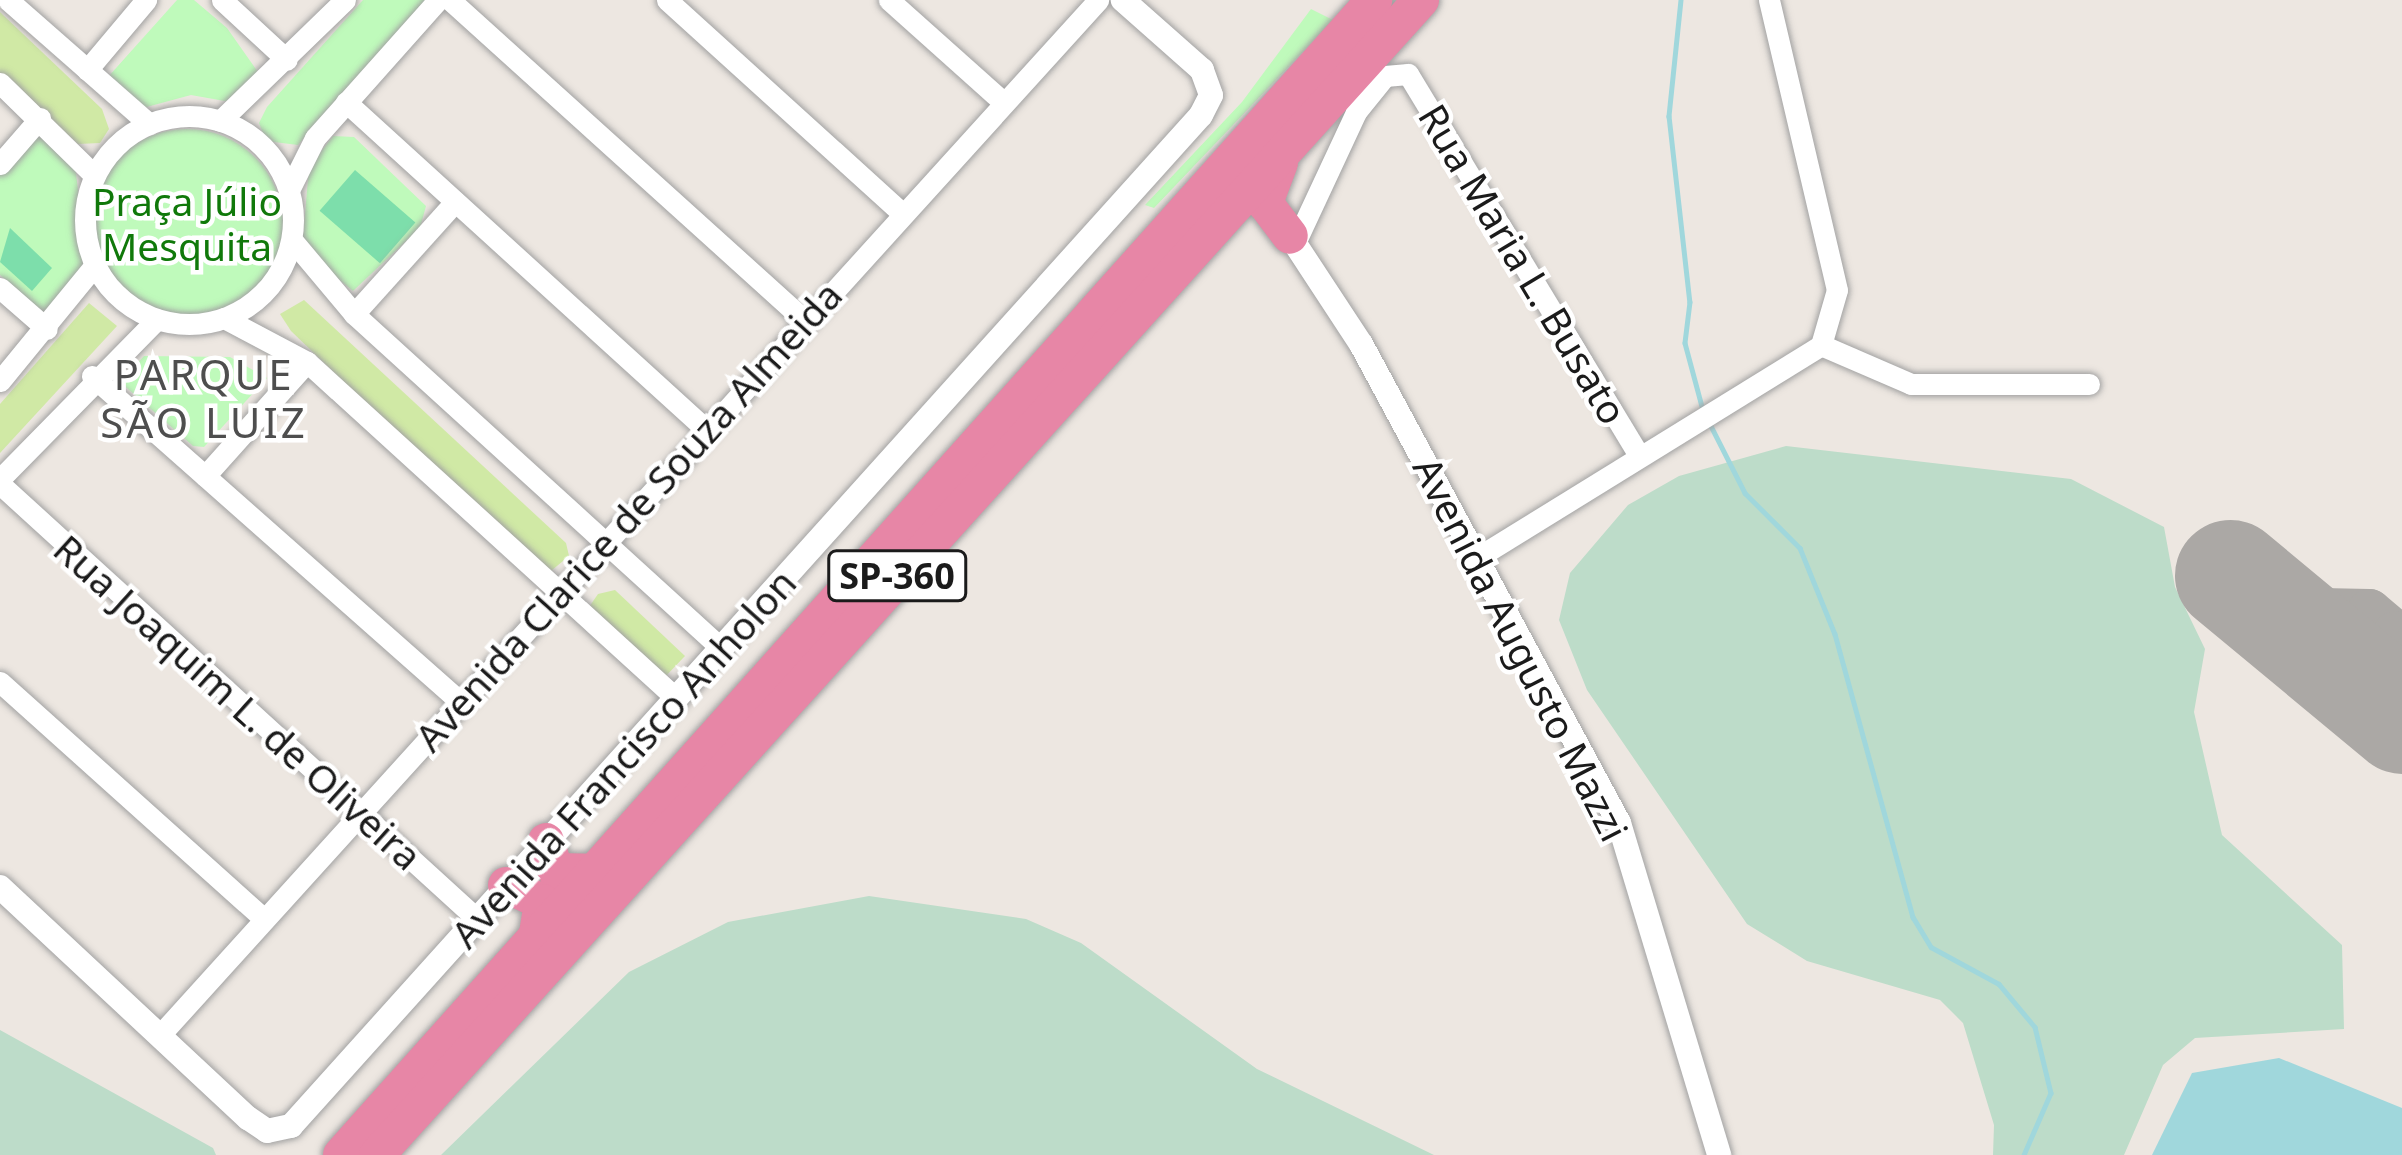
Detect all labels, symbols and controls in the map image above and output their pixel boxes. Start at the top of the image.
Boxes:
street label: Rua Maria L. Busato [1409,96,1637,432]
park label: Praça Júlio Mesquita [92,179,282,270]
street label: Avenida Clarice de Souza Almeida [405,272,851,760]
district label: PARQUE SÃO LUIZ [100,349,308,448]
street label: Avenida Augusto Mazzi [1404,449,1638,849]
street label: Rua Joaquim L. de Oliveira [45,525,431,879]
road number: SP-360 [825,546,969,606]
street label: Avenida Francisco Anholon [441,559,805,957]

